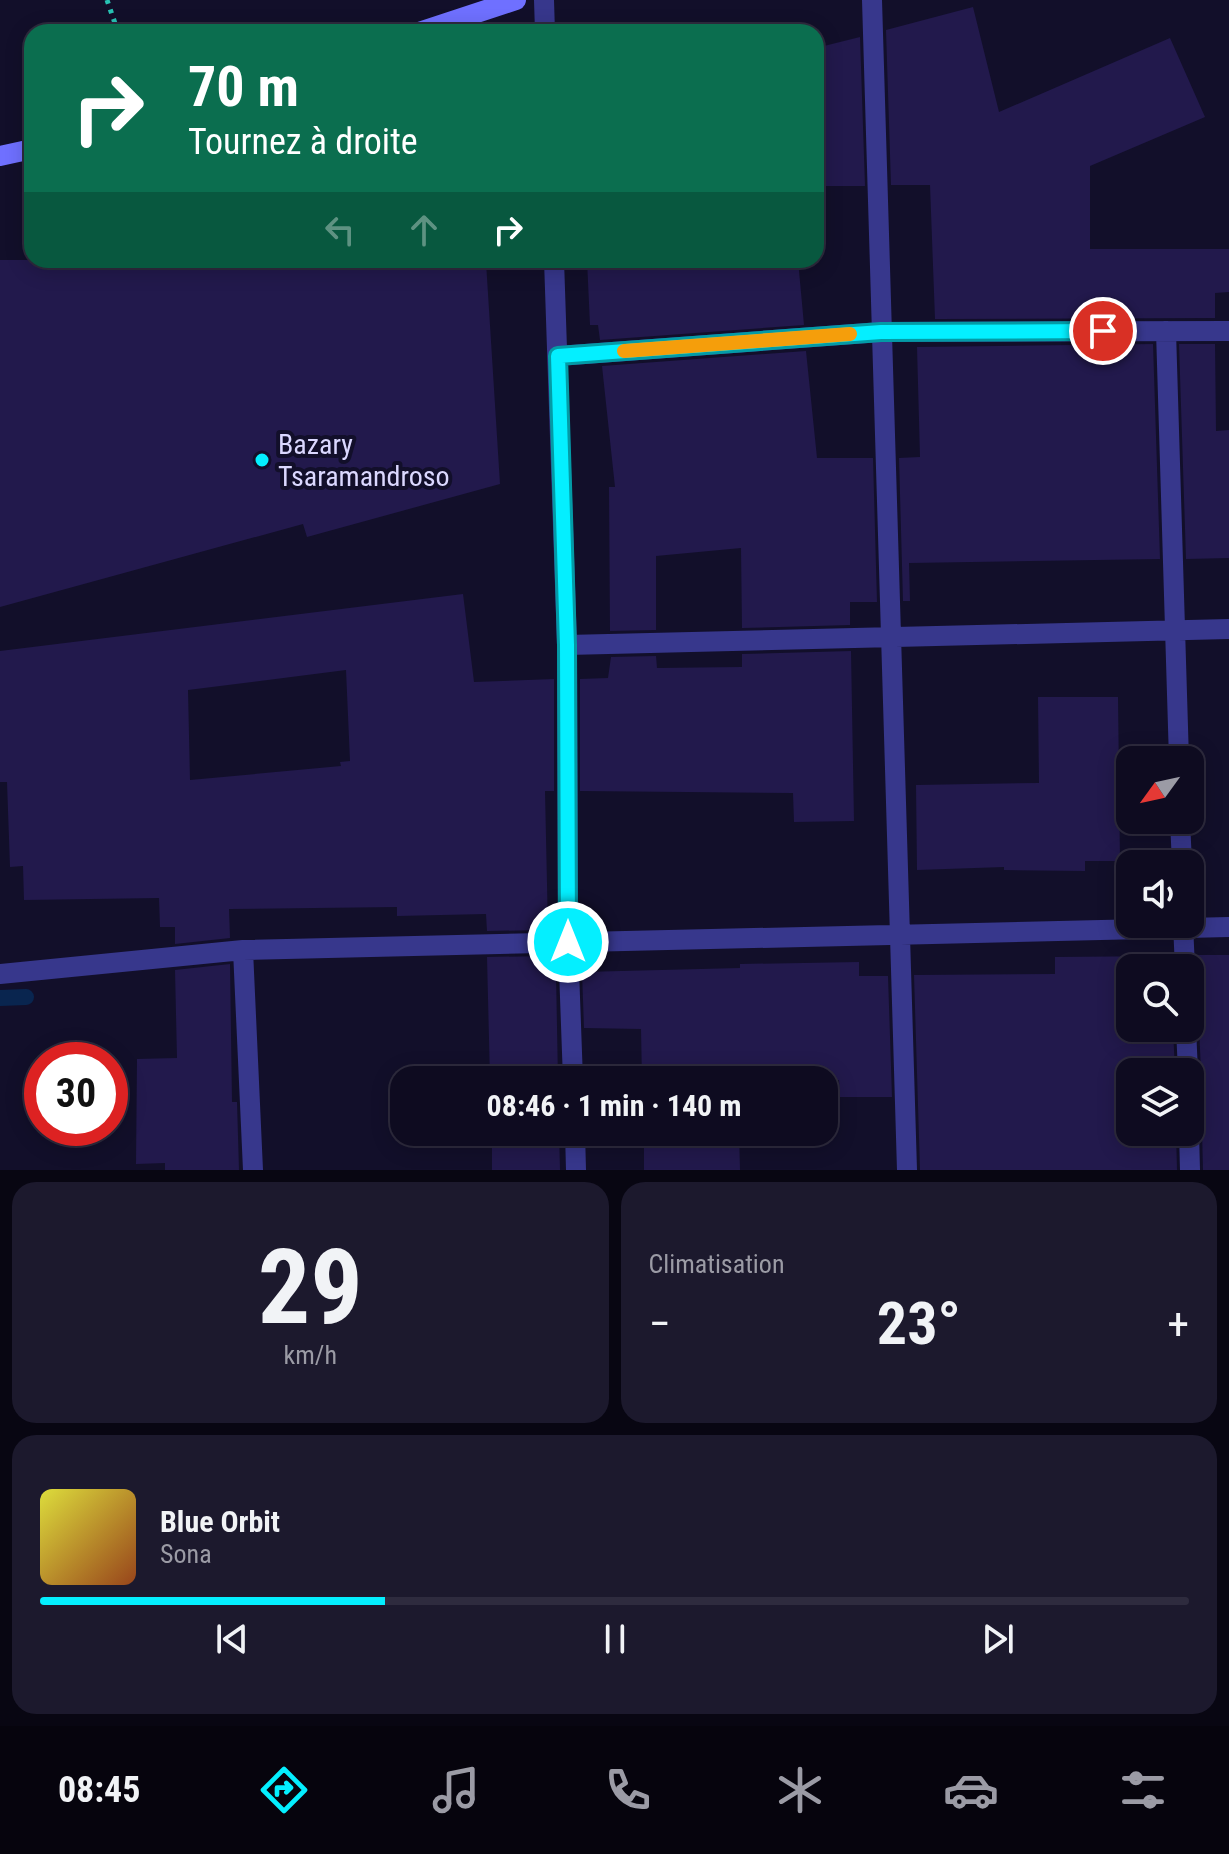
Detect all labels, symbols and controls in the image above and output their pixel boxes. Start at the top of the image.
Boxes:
text: 70 m [188,54,299,120]
icon: right [56,56,160,160]
text: Tournez à droite [188,121,418,163]
icon: left [318,208,362,252]
icon: ahead [402,208,446,252]
icon: right [486,208,530,252]
pin [1069,297,1137,365]
icon: arrive [1081,309,1125,353]
place label: Bazary Tsaramandroso [278,428,450,493]
marker: Bazary Tsaramandroso [253,451,271,469]
north arrow [1116,746,1204,834]
map controls [1116,746,1204,1146]
button: sound [1116,850,1204,938]
position arrow [526,900,610,984]
button: search [1116,954,1204,1042]
speed limit sign: 30 [24,1042,128,1146]
button: layers [1116,1058,1204,1146]
text: 08:46 · 1 min · 140 m [487,1088,741,1123]
text: 29 [258,1227,363,1348]
text: Climatisation [649,1249,784,1279]
text: 23° [877,1288,961,1359]
text: − [649,1298,671,1350]
text: + [1167,1298,1189,1350]
text: km/h [284,1340,337,1370]
text: Blue Orbit [160,1504,280,1539]
text: Sona [160,1539,212,1569]
icon: previous [210,1617,254,1661]
icon: pause [593,1617,637,1661]
icon: next [976,1617,1020,1661]
icon: directions [256,1762,312,1818]
icon: music [428,1762,484,1818]
icon: phone [600,1762,656,1818]
icon: climate [772,1762,828,1818]
icon: car [943,1762,999,1818]
icon: filters [1115,1762,1171,1818]
text: 08:45 [58,1769,141,1811]

